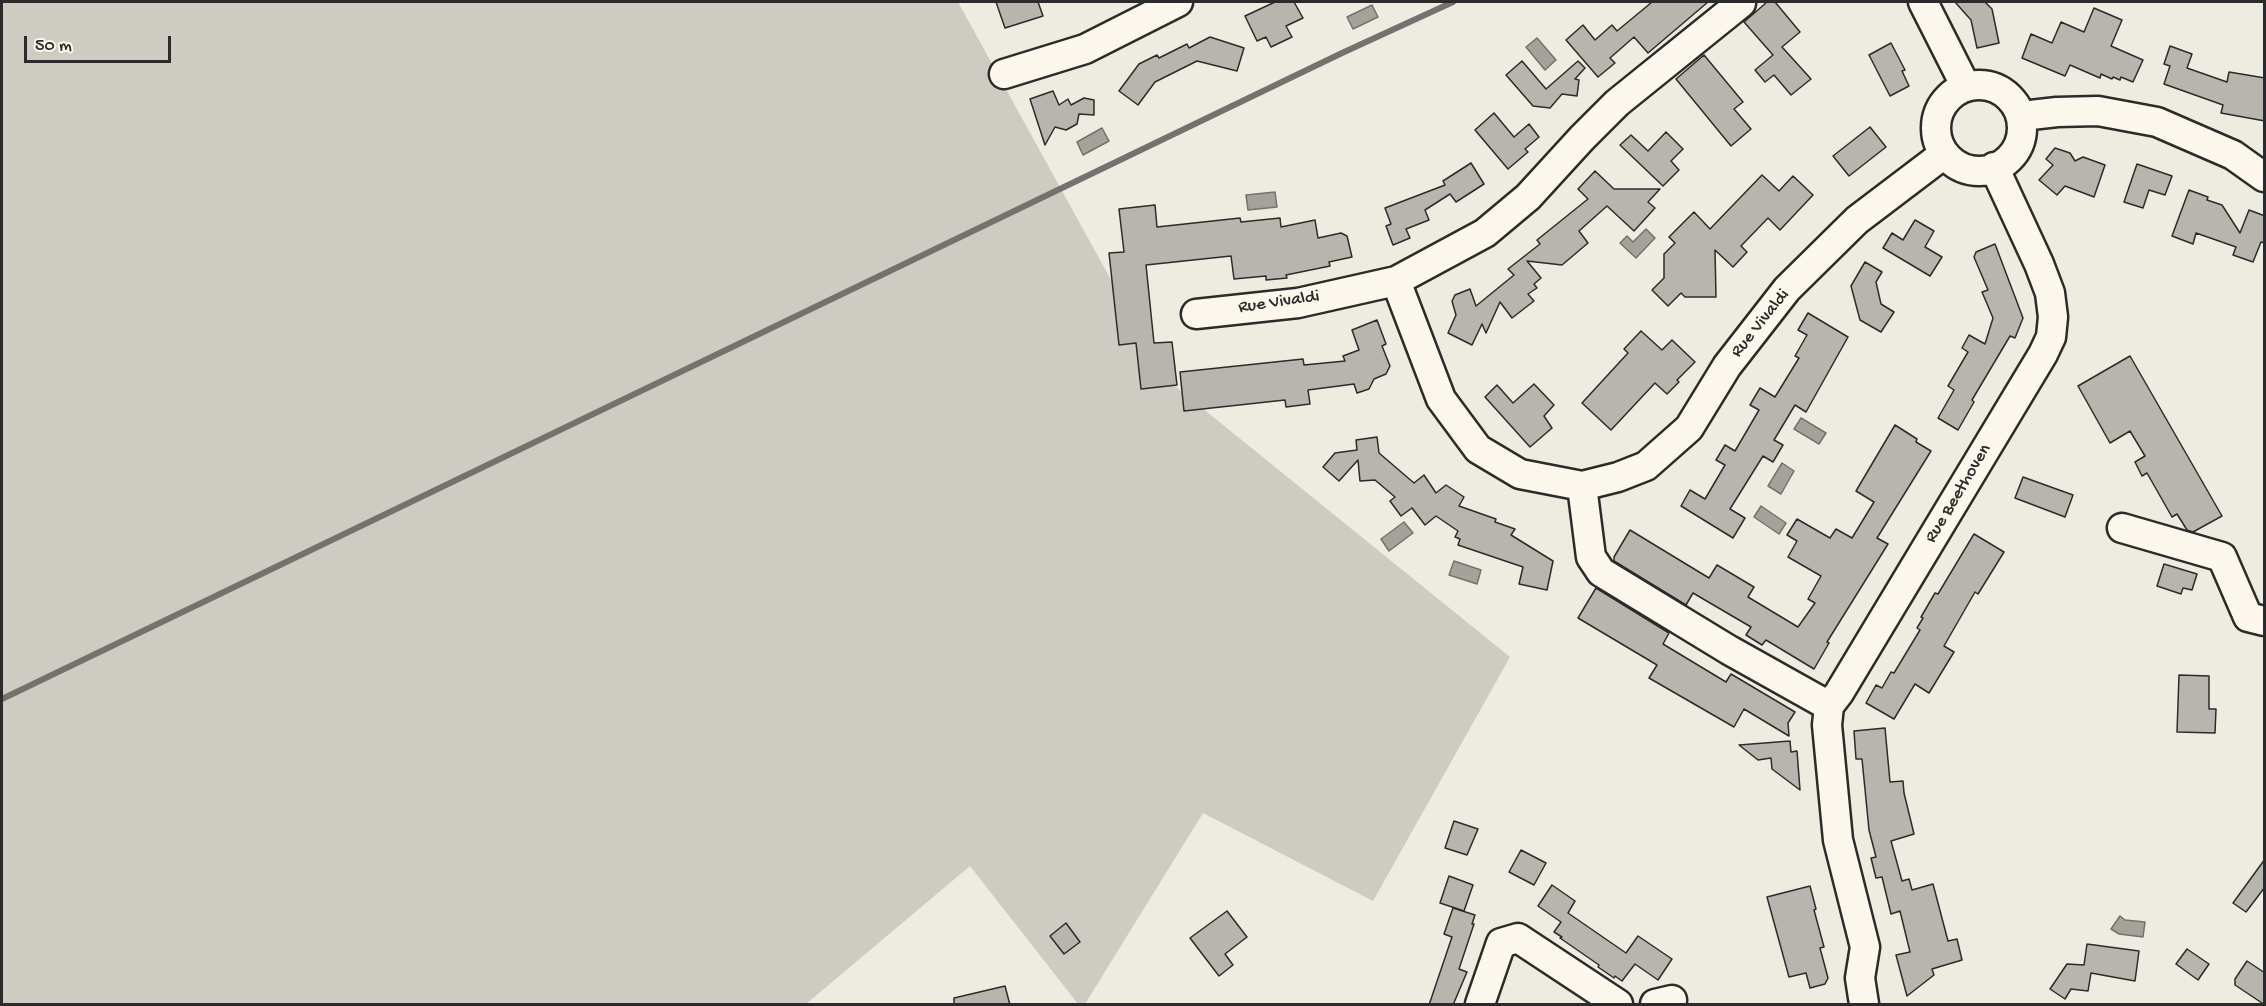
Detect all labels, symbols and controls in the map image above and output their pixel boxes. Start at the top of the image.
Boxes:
scale bar [27,24,174,62]
text: 50 m [35,36,72,57]
street label: Rue Vivaldi [1727,285,1795,363]
street label: Rue Vivaldi [1237,287,1321,319]
street label: Rue Beethoven [1921,441,1997,547]

